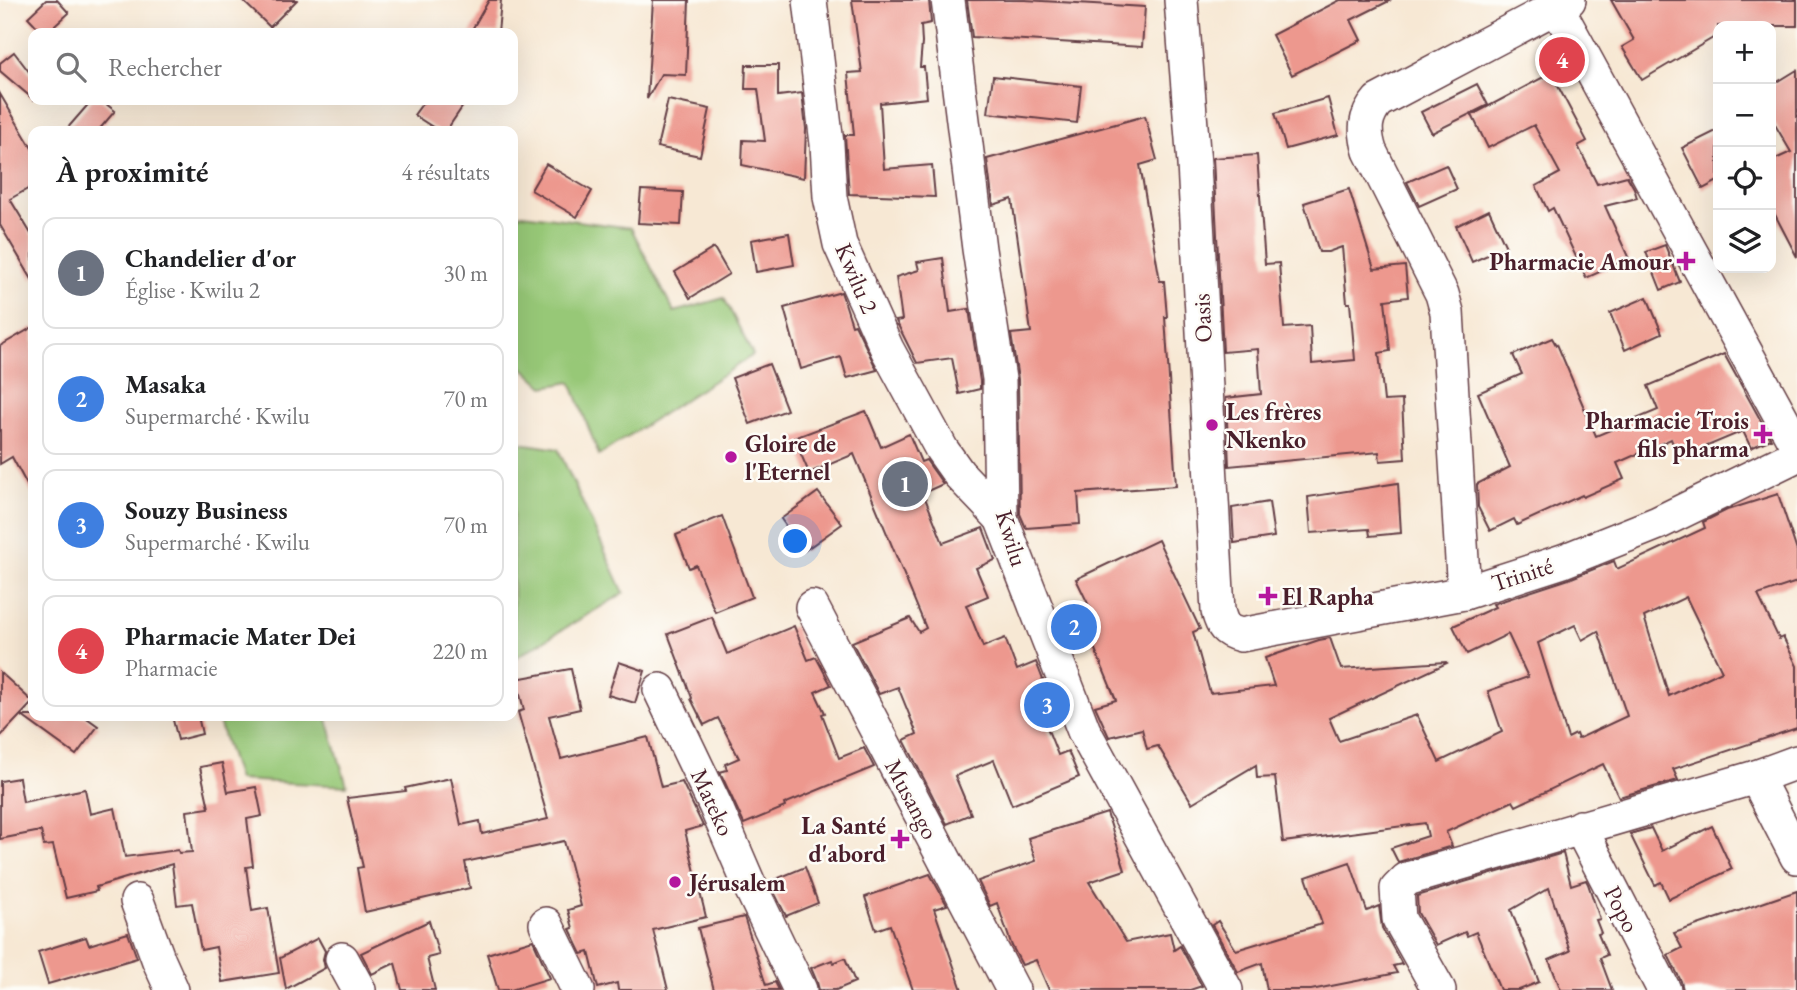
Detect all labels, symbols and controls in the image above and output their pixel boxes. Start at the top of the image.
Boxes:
map controls [1713,21,1776,273]
button: + [1713,21,1776,84]
search box [28,28,518,105]
pin: 4 [1539,34,1585,86]
icon: search [52,48,90,86]
text: Rechercher [108,50,222,84]
button: − [1713,84,1776,147]
button: locate [1713,147,1776,210]
text: À proximité [56,152,208,191]
text: 4 résultats [402,157,490,187]
button: layers [1713,210,1776,273]
street label: Kwilu 2 [828,238,886,318]
text: Chandelier d'or [125,241,296,275]
place label: Pharmacie Amour [1489,246,1672,277]
marker: Pharmacie Amour [1678,253,1694,269]
text: 1 [75,258,87,288]
text: 30 m [443,258,488,288]
text: Église · Kwilu 2 [125,275,260,305]
street label: Oasis [1185,293,1219,343]
text: Masaka [125,367,206,401]
text: 2 [75,384,87,414]
text: 70 m [443,384,488,414]
place label: Les frères Nkenko [1226,396,1321,455]
text: Supermarché · Kwilu [125,401,310,431]
place label: Pharmacie Trois fils pharma [1585,405,1749,464]
marker: Les frères Nkenko [1204,417,1220,433]
marker: Pharmacie Trois fils pharma [1755,426,1771,442]
place label: Gloire de l'Eternel [745,428,836,487]
marker: Gloire de l'Eternel [723,449,739,465]
pin: 1 [882,458,928,510]
text: Souzy Business [125,493,288,527]
street label: Kwilu [989,506,1035,570]
text: 3 [75,510,87,540]
text: 70 m [443,510,488,540]
your location [778,524,812,558]
text: Supermarché · Kwilu [125,527,310,557]
street label: Trinité [1487,550,1557,598]
place label: El Rapha [1282,581,1374,612]
marker: El Rapha [1260,588,1276,604]
pin: 2 [1051,601,1097,653]
text: Pharmacie Mater Dei [125,619,356,653]
text: 4 [75,636,87,666]
text: 220 m [432,636,488,666]
text: Pharmacie [125,653,217,683]
pin: 3 [1024,679,1070,731]
street label: Musango [878,753,946,845]
street label: Mateko [684,763,742,841]
place label: La Santé d'abord [801,810,887,869]
marker: La Santé d'abord [892,831,908,847]
place label: Jérusalem [687,867,786,898]
marker: Jérusalem [667,874,683,890]
street label: Popo [1597,880,1647,938]

